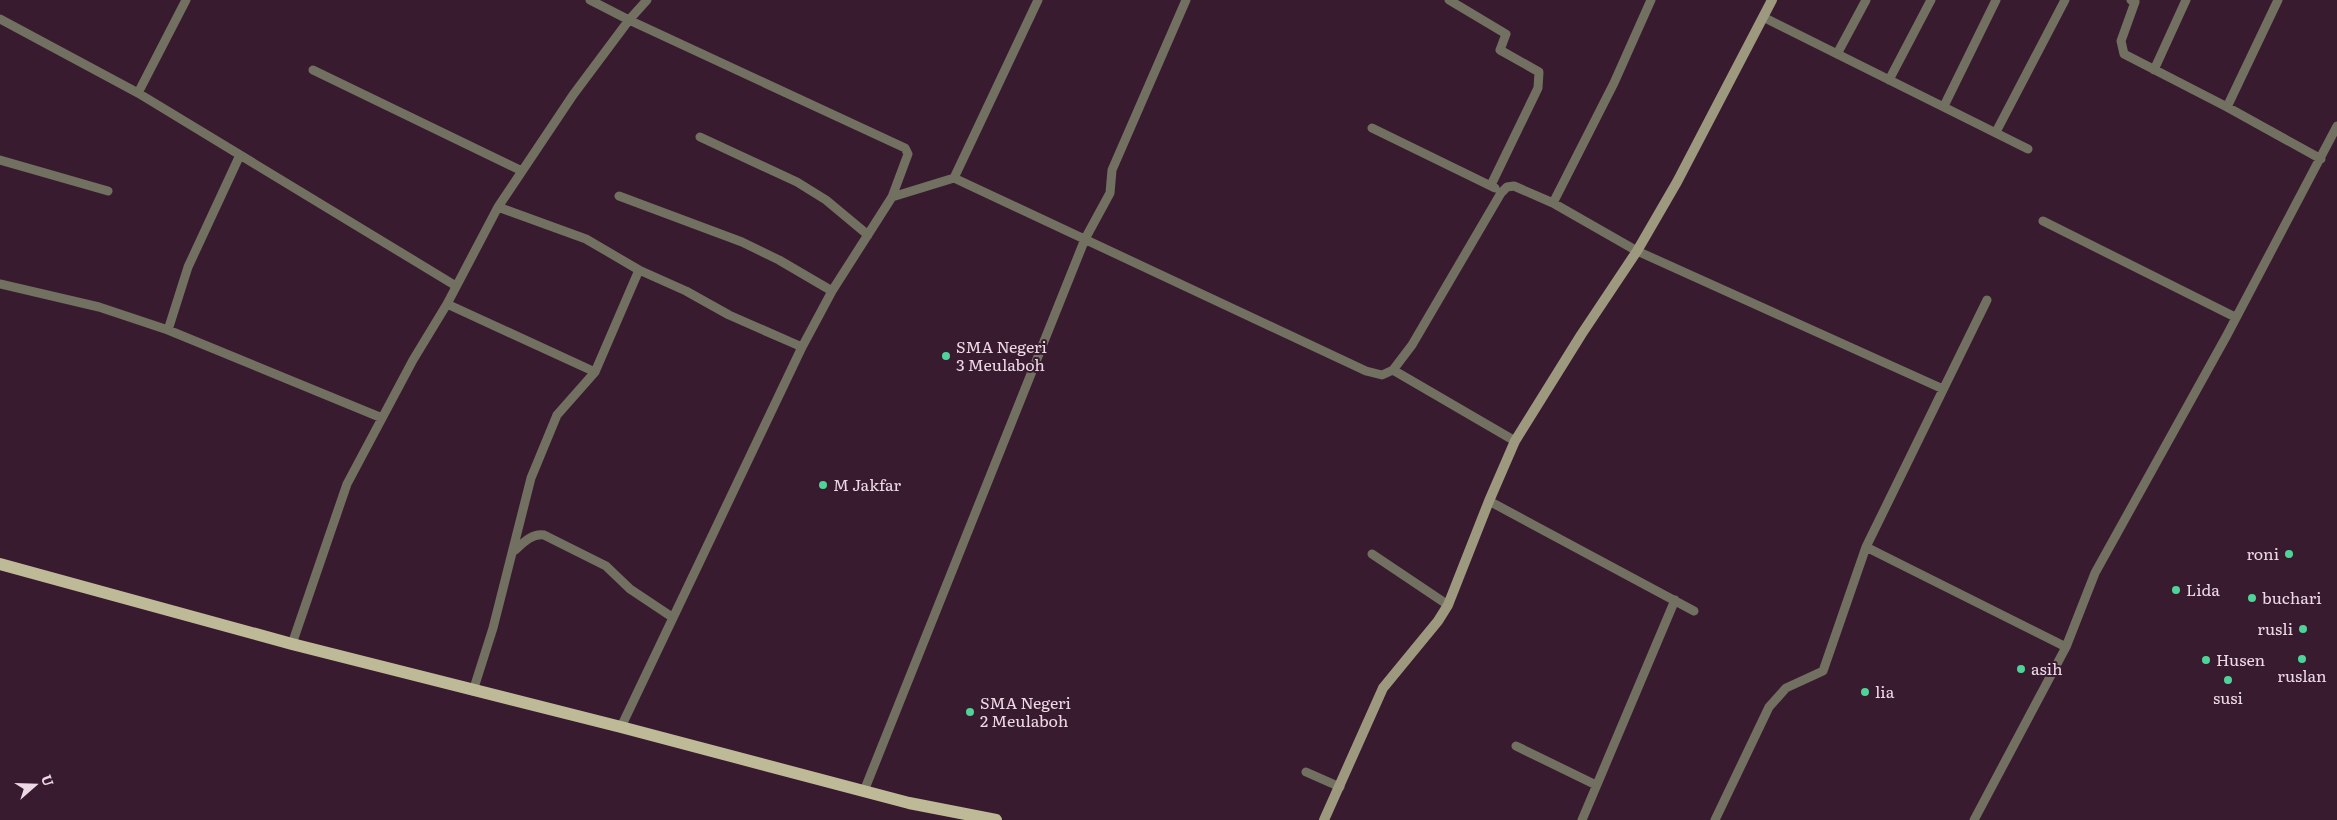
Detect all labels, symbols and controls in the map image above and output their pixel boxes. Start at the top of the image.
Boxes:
place label: SMA Negeri 3 Meulaboh [956,334,1047,376]
marker: SMA Negeri 3 Meulaboh [940,350,952,362]
place label: M Jakfar [833,472,901,496]
marker: M Jakfar [817,479,829,491]
place label: roni [2246,541,2279,565]
marker: roni [2283,548,2295,560]
place label: Lida [2186,577,2220,601]
marker: Lida [2170,584,2182,596]
place label: buchari [2262,585,2322,609]
marker: buchari [2246,592,2258,604]
place label: rusli [2257,616,2293,640]
marker: rusli [2297,623,2309,635]
place label: Husen [2216,647,2266,671]
marker: ruslan [2296,653,2308,665]
marker: Husen [2200,654,2212,666]
place label: asih [2031,656,2063,680]
marker: asih [2015,663,2027,675]
place label: ruslan [2277,663,2327,687]
marker: susi [2222,674,2234,686]
place label: lia [1875,679,1895,703]
place label: susi [2213,685,2243,709]
marker: lia [1859,686,1871,698]
place label: SMA Negeri 2 Meulaboh [980,690,1071,732]
marker: SMA Negeri 2 Meulaboh [964,706,976,718]
north arrow [10,760,60,810]
text: U [37,772,59,789]

